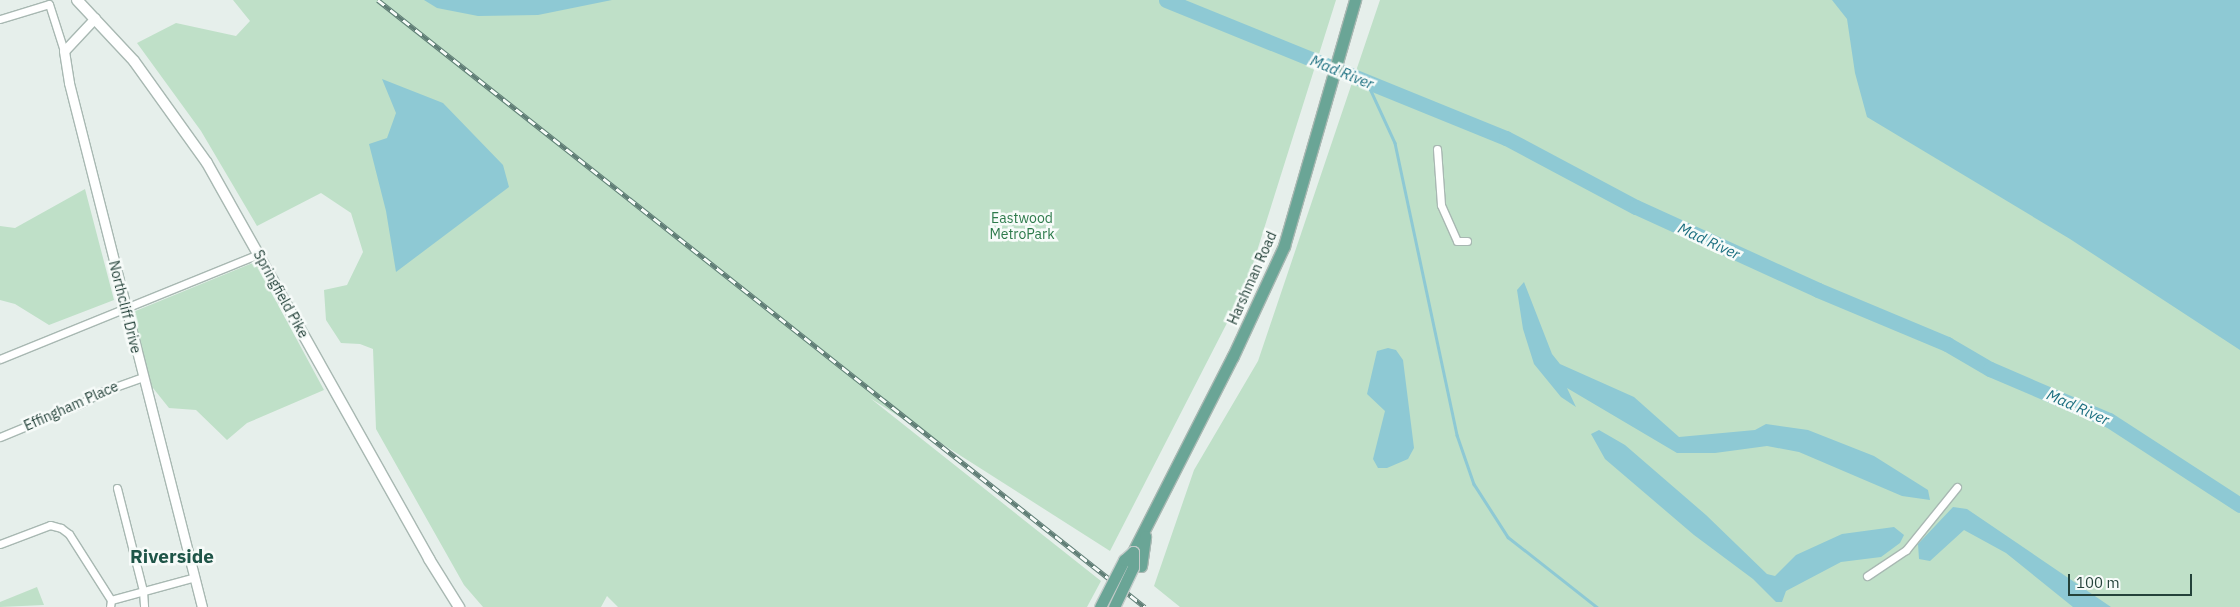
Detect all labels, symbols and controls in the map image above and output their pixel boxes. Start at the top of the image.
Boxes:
water label: Mad River [1308,51,1376,93]
park label: Eastwood MetroPark [989,210,1055,242]
water label: Mad River [1675,219,1743,263]
street label: Harshman Road [1224,229,1280,327]
street label: Springfield Pike [250,247,312,341]
street label: Northcliff Drive [105,259,145,355]
street label: Effingham Place [21,378,121,434]
water label: Mad River [2044,385,2112,429]
district label: Riverside [130,546,214,568]
scale bar [2070,564,2194,596]
text: 100 m [2076,573,2120,592]

